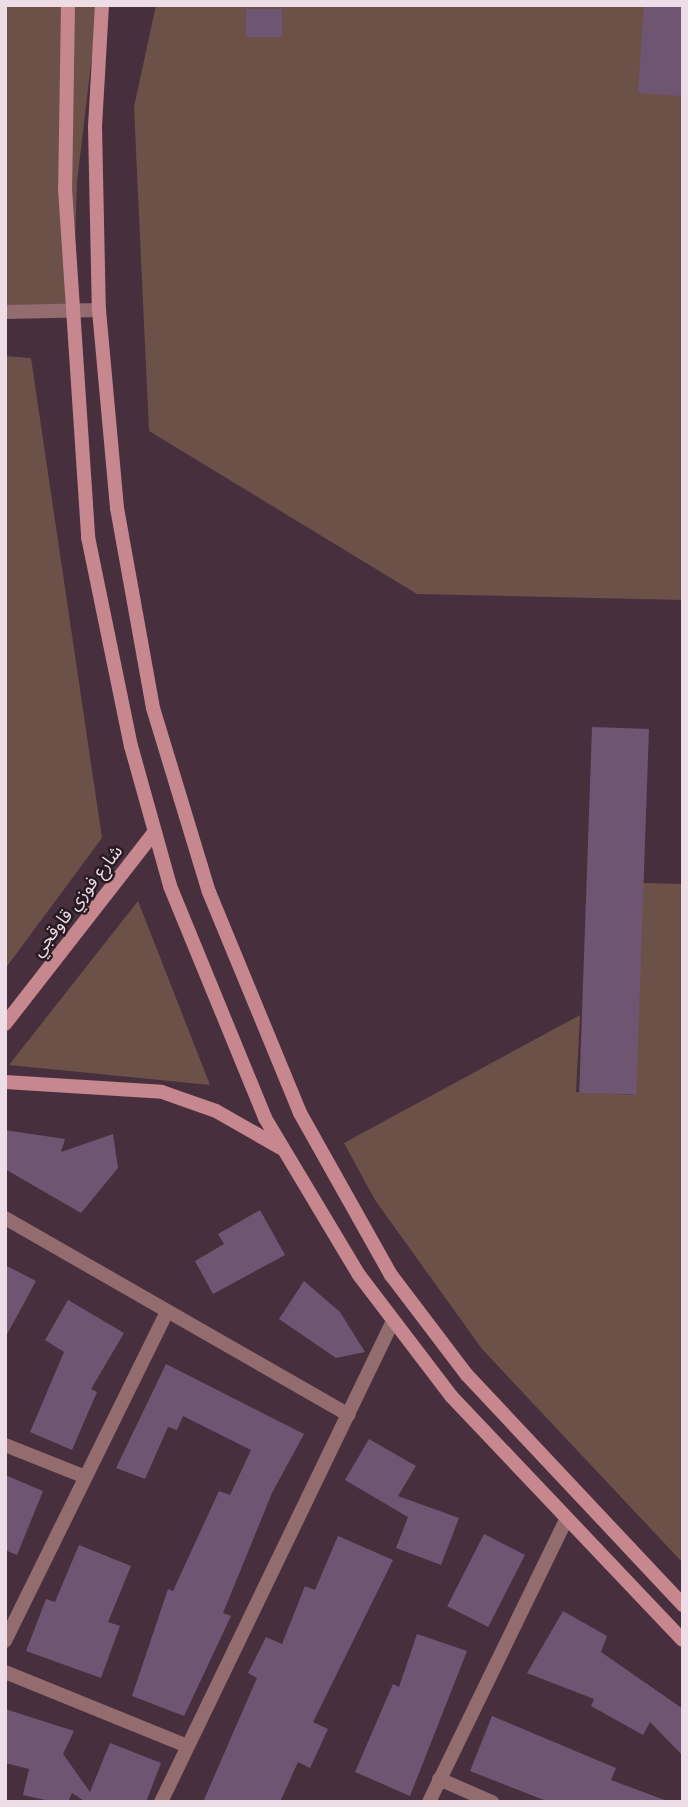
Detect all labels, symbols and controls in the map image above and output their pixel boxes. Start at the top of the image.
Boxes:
street label: شارع فوزي قاوقجي [27,841,127,961]

